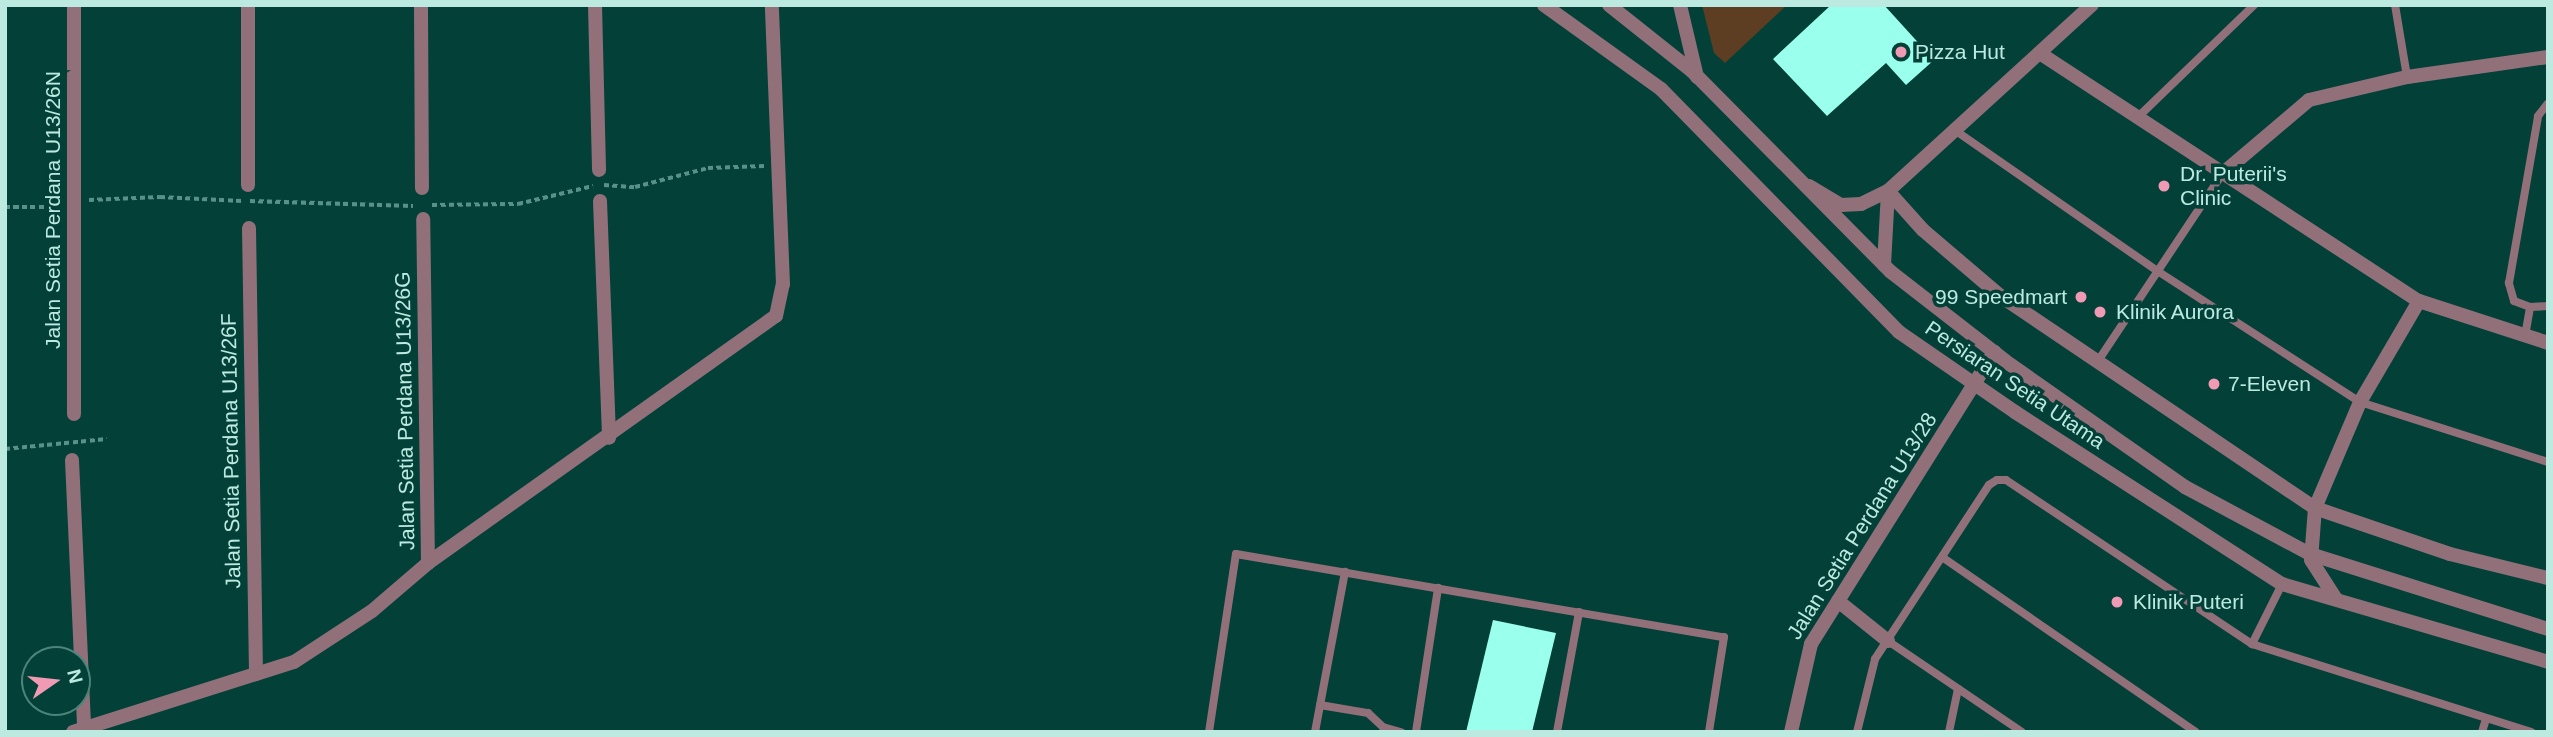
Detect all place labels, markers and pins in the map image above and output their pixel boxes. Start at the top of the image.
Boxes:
place label: Pizza Hut [1915,39,2005,65]
marker: Pizza Hut [1893,44,1909,60]
place label: Dr. Puterii's Clinic [2180,161,2287,211]
marker: Dr. Puterii's Clinic [2154,176,2174,196]
place label: 99 Speedmart [1935,284,2067,310]
marker: 99 Speedmart [2073,289,2089,305]
place label: Klinik Aurora [2116,299,2235,325]
marker: Klinik Aurora [2090,302,2110,322]
place label: 7-Eleven [2228,371,2311,397]
marker: 7-Eleven [2206,376,2222,392]
place label: Klinik Puteri [2133,589,2244,615]
marker: Klinik Puteri [2107,592,2127,612]

